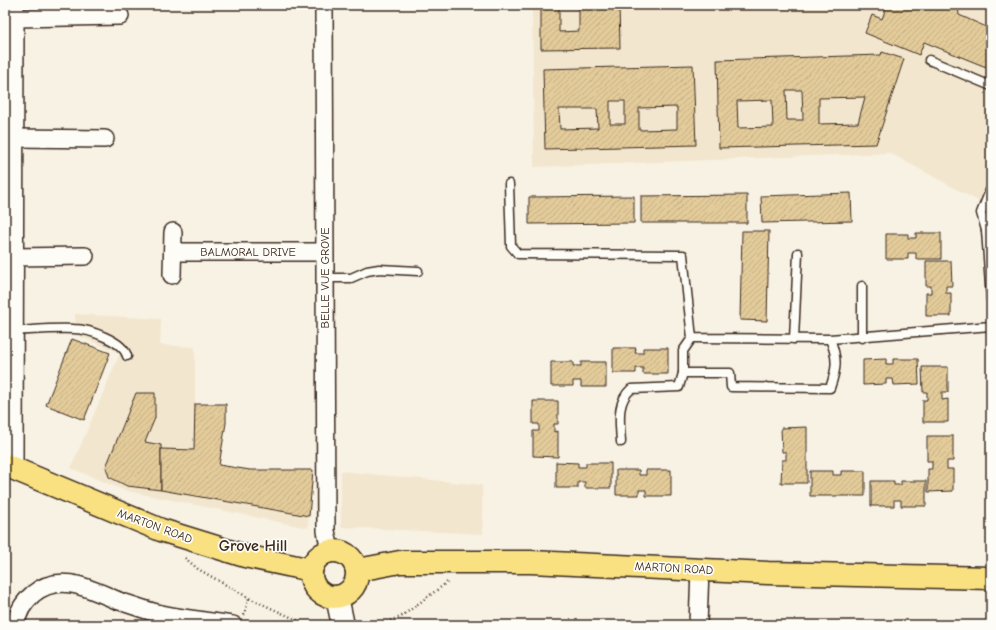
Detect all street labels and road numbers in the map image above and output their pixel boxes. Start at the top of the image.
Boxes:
street label: BELLE VUE GROVE [318,228,332,328]
street label: BALMORAL DRIVE [200,245,296,259]
street label: MARTON ROAD [116,506,194,546]
street label: MARTON ROAD [634,559,714,577]

